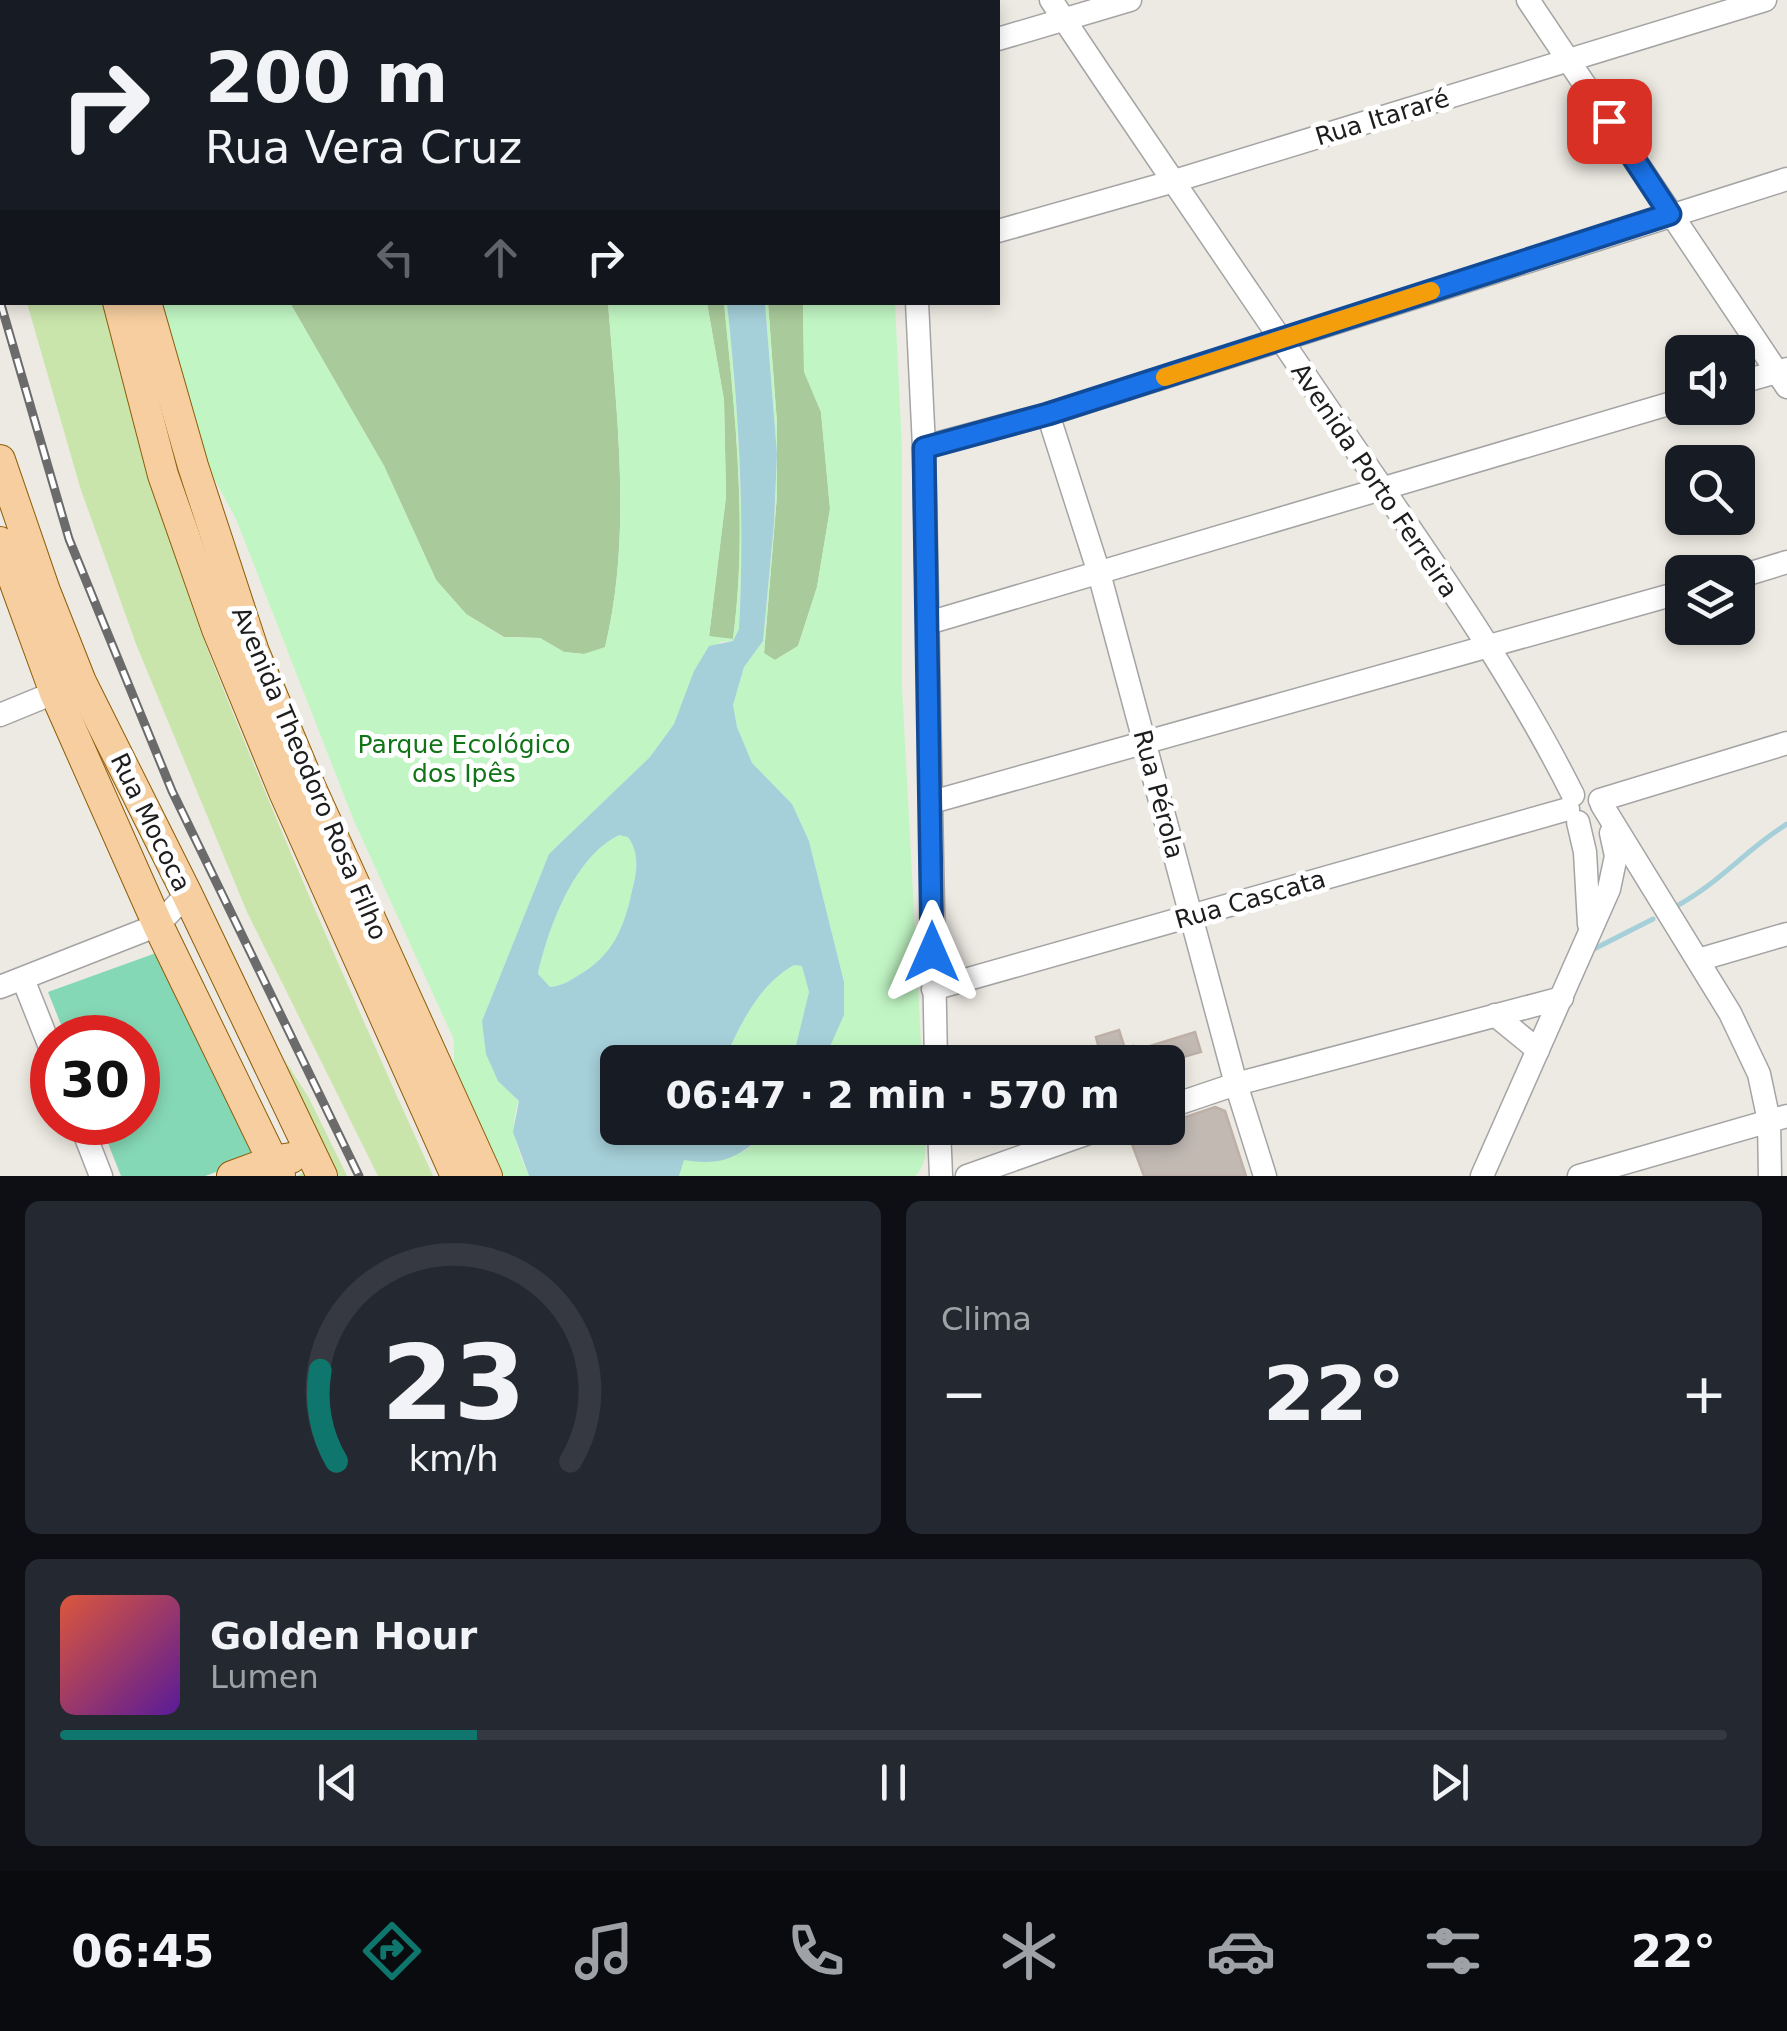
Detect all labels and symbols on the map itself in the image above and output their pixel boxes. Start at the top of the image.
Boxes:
pin [1567,79,1652,164]
street label: Rua Itararé [1312,83,1453,152]
street label: Avenida Porto Ferreira [1285,358,1464,603]
street label: Avenida Theodoro Rosa Filho [226,602,393,944]
street label: Rua Pérola [1127,727,1190,862]
park label: Parque Ecológico dos Ipês [357,730,571,788]
street label: Rua Mococa [105,748,197,896]
street label: Rua Cascata [1171,864,1329,935]
position arrow [880,900,984,1004]
speed limit sign: 30 [30,1015,160,1145]

